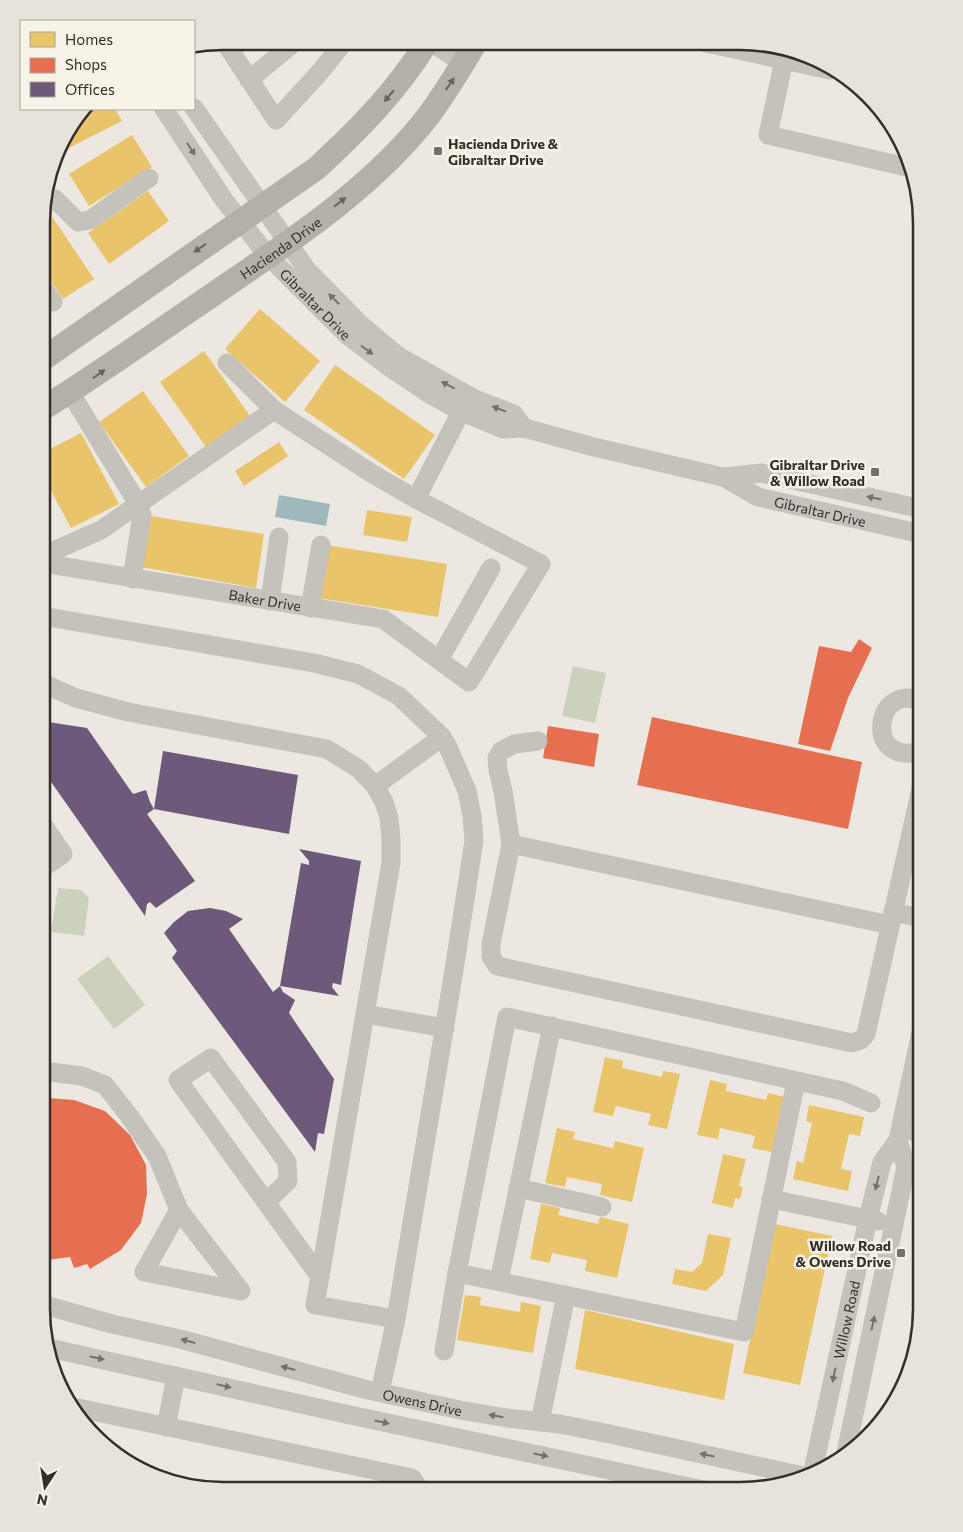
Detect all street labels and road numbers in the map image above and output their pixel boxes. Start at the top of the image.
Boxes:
street label: Hacienda Drive [236,213,324,282]
street label: Gibraltar Drive [277,265,355,343]
street label: Gibraltar Drive [773,492,868,530]
street label: Baker Drive [228,585,302,614]
street label: Willow Road [829,1279,863,1360]
street label: Owens Drive [381,1385,464,1419]

